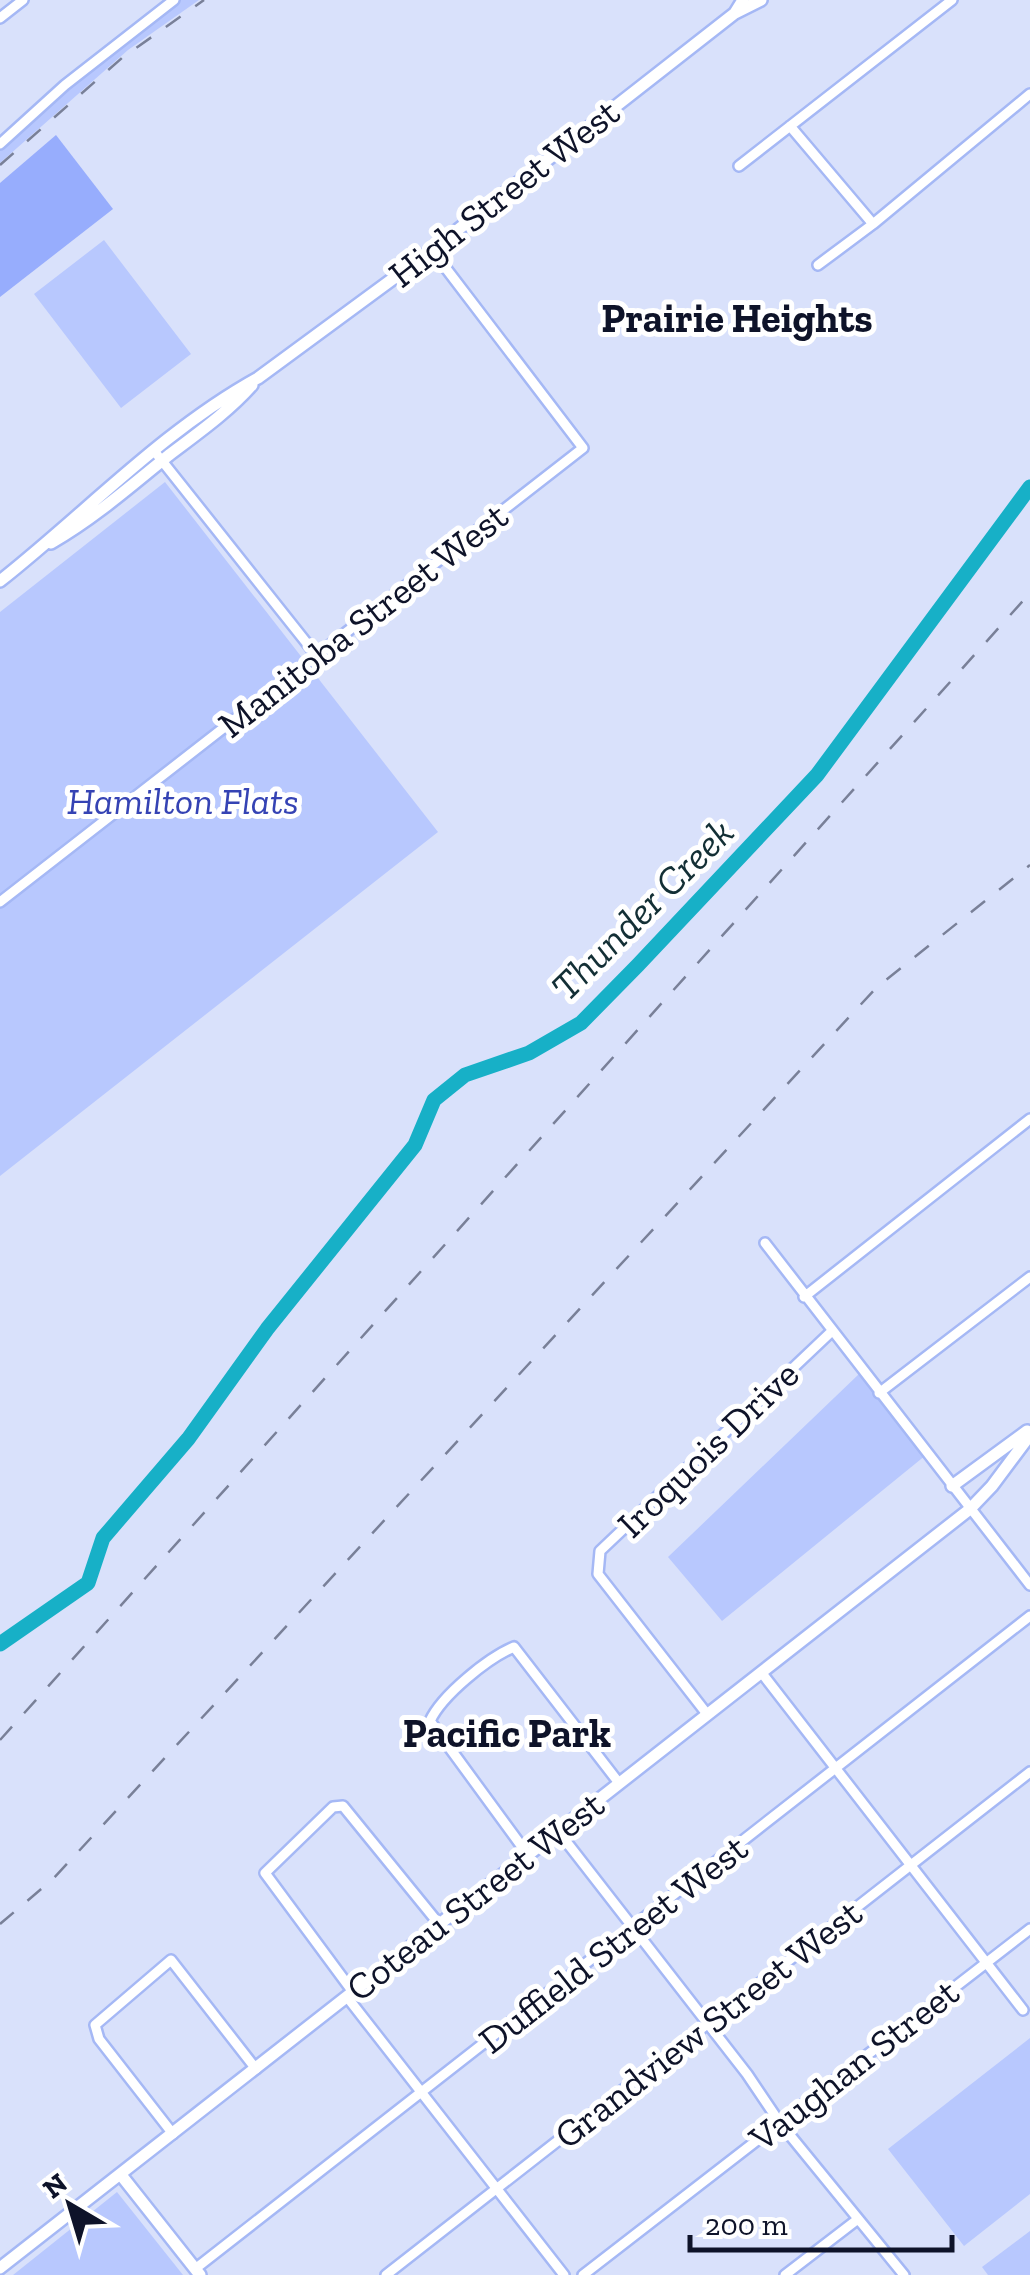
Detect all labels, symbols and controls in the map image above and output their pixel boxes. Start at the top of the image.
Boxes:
street label: High Street West [380,89,628,297]
district label: Prairie Heights [601,294,873,342]
street label: Manitoba Street West [209,493,517,747]
park label: Hamilton Flats [67,778,299,824]
water label: Thunder Creek [541,808,743,1010]
street label: Iroquois Drive [608,1351,808,1547]
district label: Pacific Park [403,1709,611,1757]
street label: Coteau Street West [337,1781,613,2011]
street label: Duffield Street West [469,1825,757,2063]
street label: Grandview Street West [545,1890,871,2158]
street label: Vaughan Street [739,1969,968,2162]
north arrow [20,2155,120,2255]
text: N [36,2166,73,2205]
scale bar [690,2190,952,2252]
text: 200 m [705,2207,788,2243]

